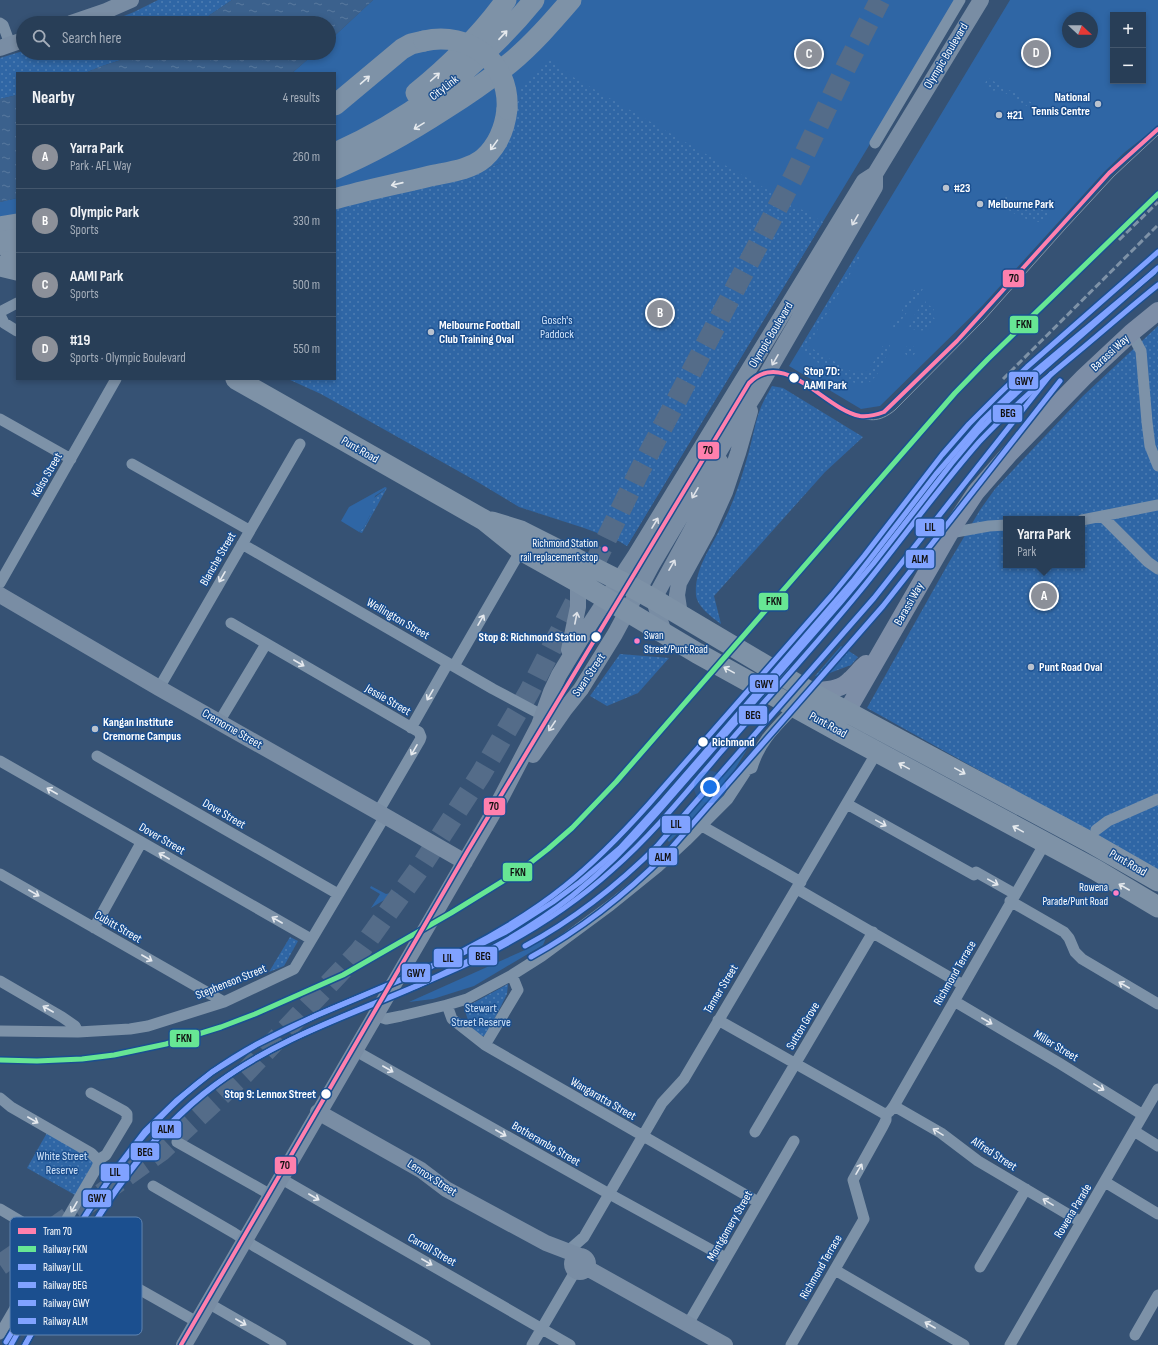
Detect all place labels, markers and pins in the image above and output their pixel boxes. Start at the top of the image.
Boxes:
pin: D [1023,38,1049,68]
pin: C [796,39,822,69]
place label: National Tennis Centre [1032,90,1090,119]
marker: National Tennis Centre [1093,99,1103,109]
place label: #21 [1007,108,1023,123]
marker: #21 [994,110,1004,120]
place label: #23 [954,181,970,196]
marker: #23 [941,183,951,193]
place label: Melbourne Park [988,197,1054,212]
marker: Melbourne Park [975,199,985,209]
pin: B [647,298,673,328]
place label: Melbourne Football Club Training Oval [439,318,520,347]
marker: Melbourne Football Club Training Oval [426,327,436,337]
place label: Stop 7D: AAMI Park [803,364,847,393]
marker: Stop 7D: AAMI Park [787,371,801,385]
place label: Richmond Station rail replacement stop [520,537,598,564]
marker: Richmond Station rail replacement stop [600,544,610,554]
pin: A [1031,581,1057,611]
place label: Swan Street/Punt Road [644,629,708,656]
place label: Stop 8: Richmond Station [479,630,586,645]
marker: Stop 8: Richmond Station [589,630,603,644]
marker: Swan Street/Punt Road [632,636,642,646]
place label: Punt Road Oval [1039,660,1102,675]
marker: Punt Road Oval [1026,662,1036,672]
place label: Kangan Institute Cremorne Campus [103,715,181,744]
marker: Kangan Institute Cremorne Campus [90,724,100,734]
marker: Richmond [696,735,710,749]
place label: Richmond [712,735,755,750]
place label: Rowena Parade/Punt Road [1042,881,1108,908]
marker: Rowena Parade/Punt Road [1111,888,1121,898]
place label: Stop 9: Lennox Street [225,1087,316,1102]
marker: Stop 9: Lennox Street [319,1087,333,1101]

